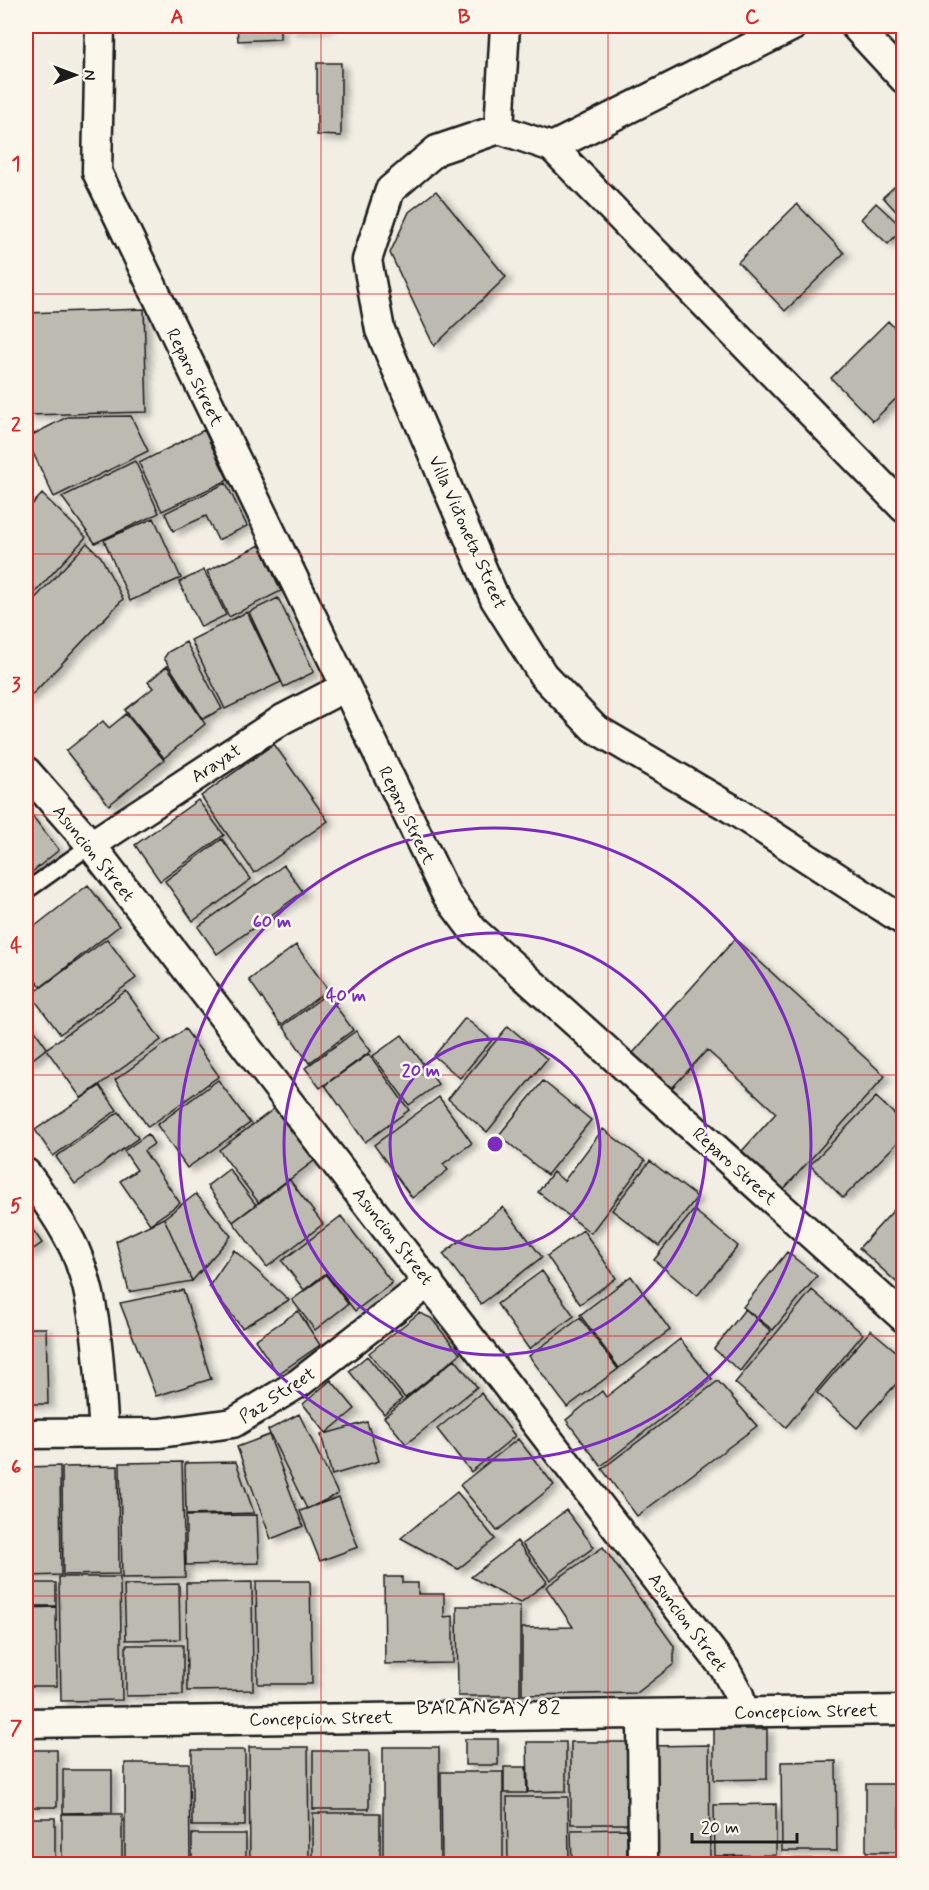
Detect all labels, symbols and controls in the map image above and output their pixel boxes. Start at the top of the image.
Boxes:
text: A [170,4,184,31]
text: B [458,4,471,31]
text: C [745,4,760,31]
north arrow [45,45,105,105]
text: N [78,70,99,80]
text: 1 [12,151,20,178]
street label: Reparo Street [160,325,228,431]
text: 2 [11,412,21,439]
street label: Villa Victoneta Street [422,452,512,613]
text: 3 [11,672,21,699]
street label: Arayat [187,739,246,789]
street label: Reparo Street [372,763,440,869]
street label: Asuncion Street [47,800,140,907]
text: 60 m [253,910,291,934]
text: 4 [10,933,22,960]
text: 40 m [326,984,366,1008]
text: 20 m [402,1059,440,1083]
street label: Reparo Street [687,1122,782,1211]
centre of rings [485,1134,505,1154]
street label: Asuncion Street [346,1183,438,1291]
text: 5 [10,1193,22,1220]
street label: Paz Street [235,1362,320,1429]
text: 6 [11,1454,21,1481]
street label: Asuncion Street [642,1568,732,1677]
district label: BARANGAY 82 [416,1695,562,1722]
street label: Concepcion Street [734,1699,878,1725]
street label: Concepcion Street [249,1706,393,1732]
text: 7 [10,1715,22,1742]
scale bar [692,1806,797,1844]
text: 20 m [701,1816,739,1840]

